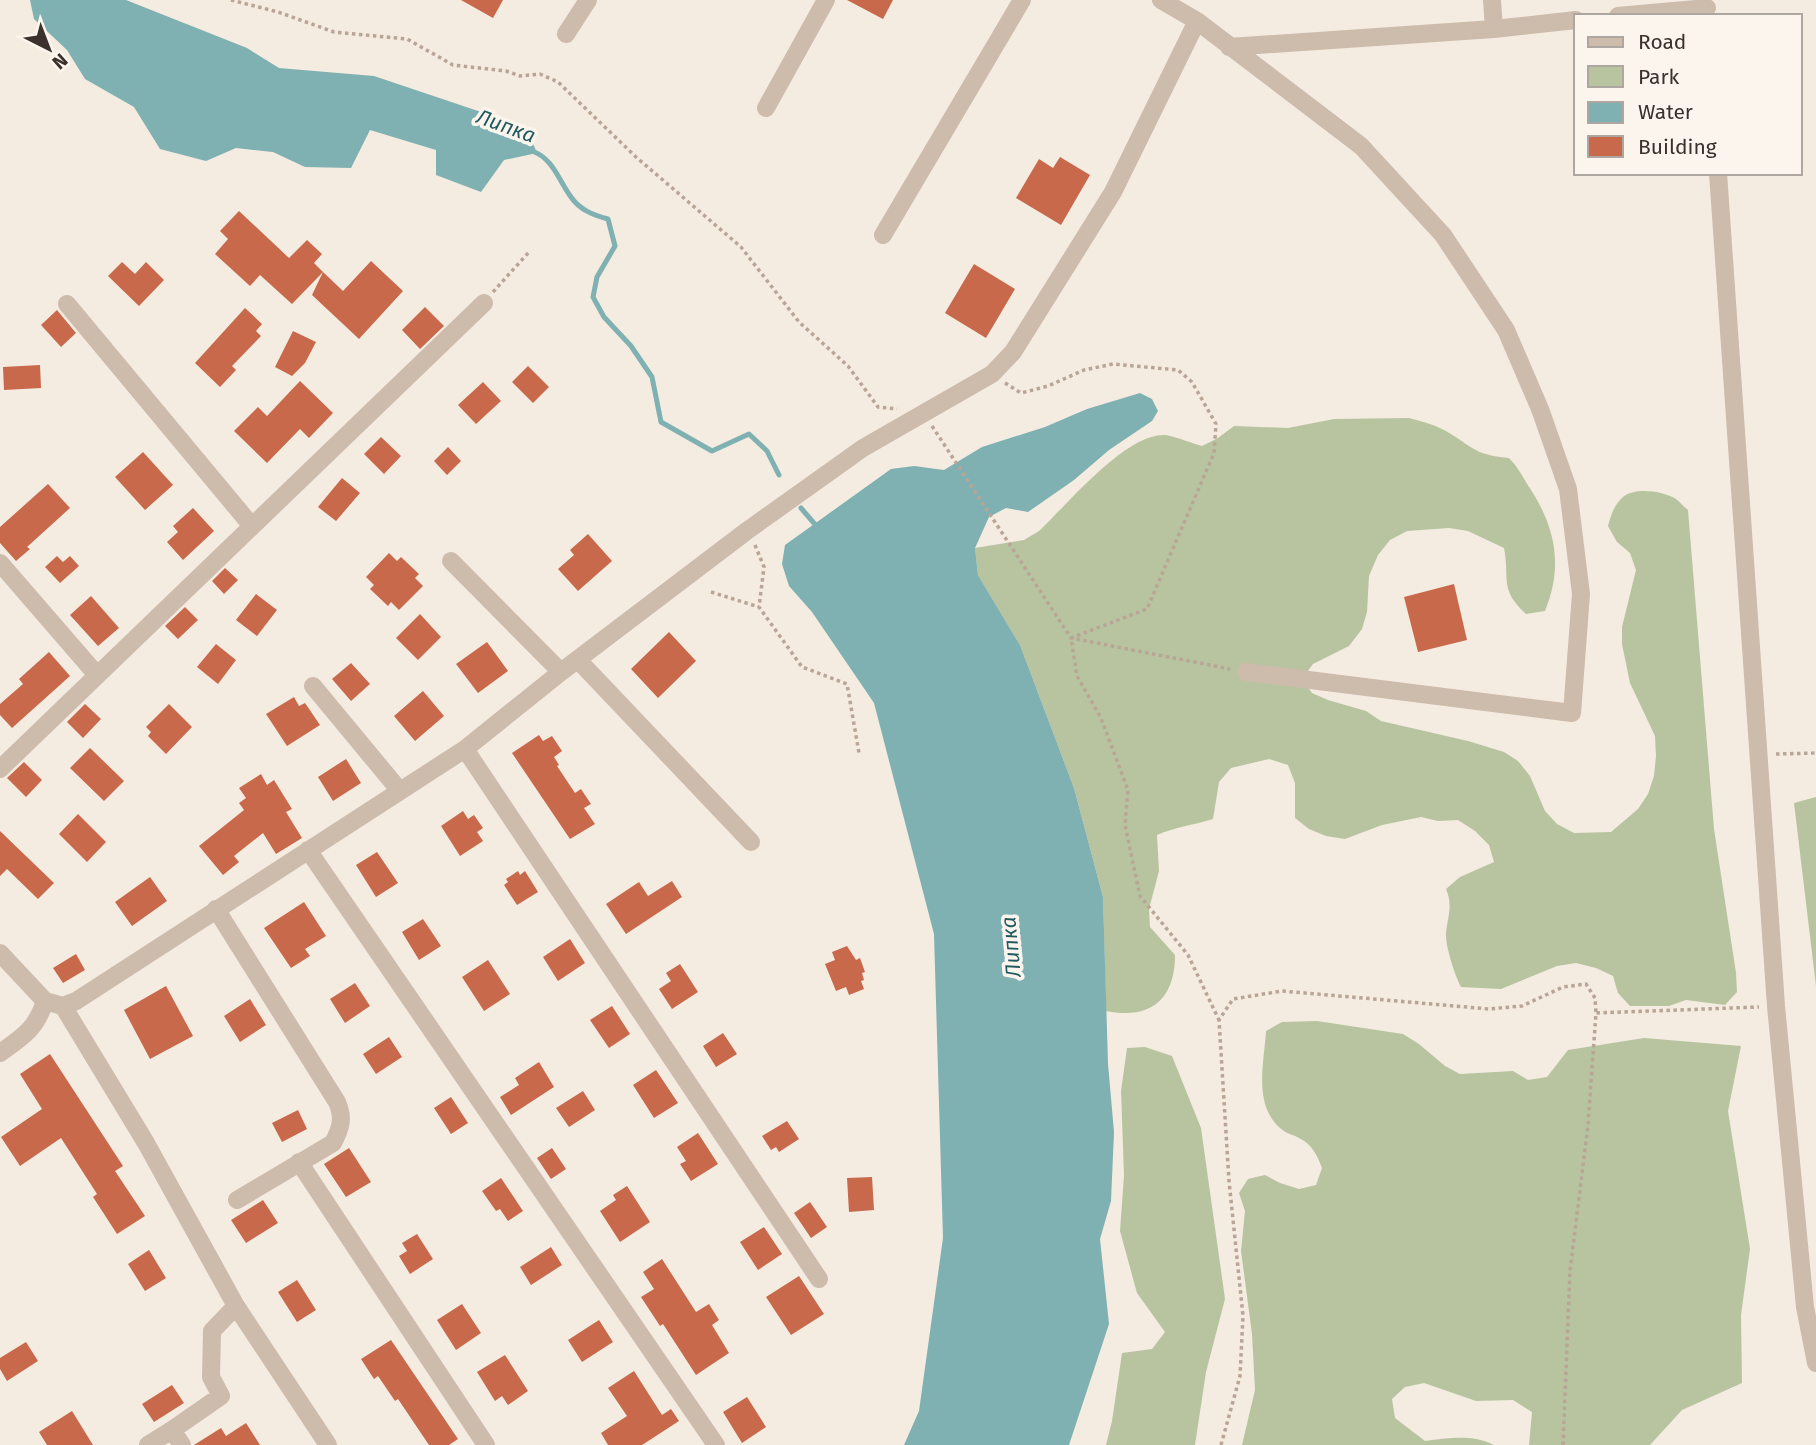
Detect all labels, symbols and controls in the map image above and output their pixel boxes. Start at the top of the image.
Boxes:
north arrow [14,14,84,84]
legend [1574,14,1802,175]
text: Road [1638,29,1686,55]
text: N [48,48,72,74]
text: Park [1638,64,1680,90]
text: Water [1638,99,1693,125]
water label: Липка [472,103,539,149]
text: Building [1638,134,1717,160]
water label: Липка [995,915,1027,980]

